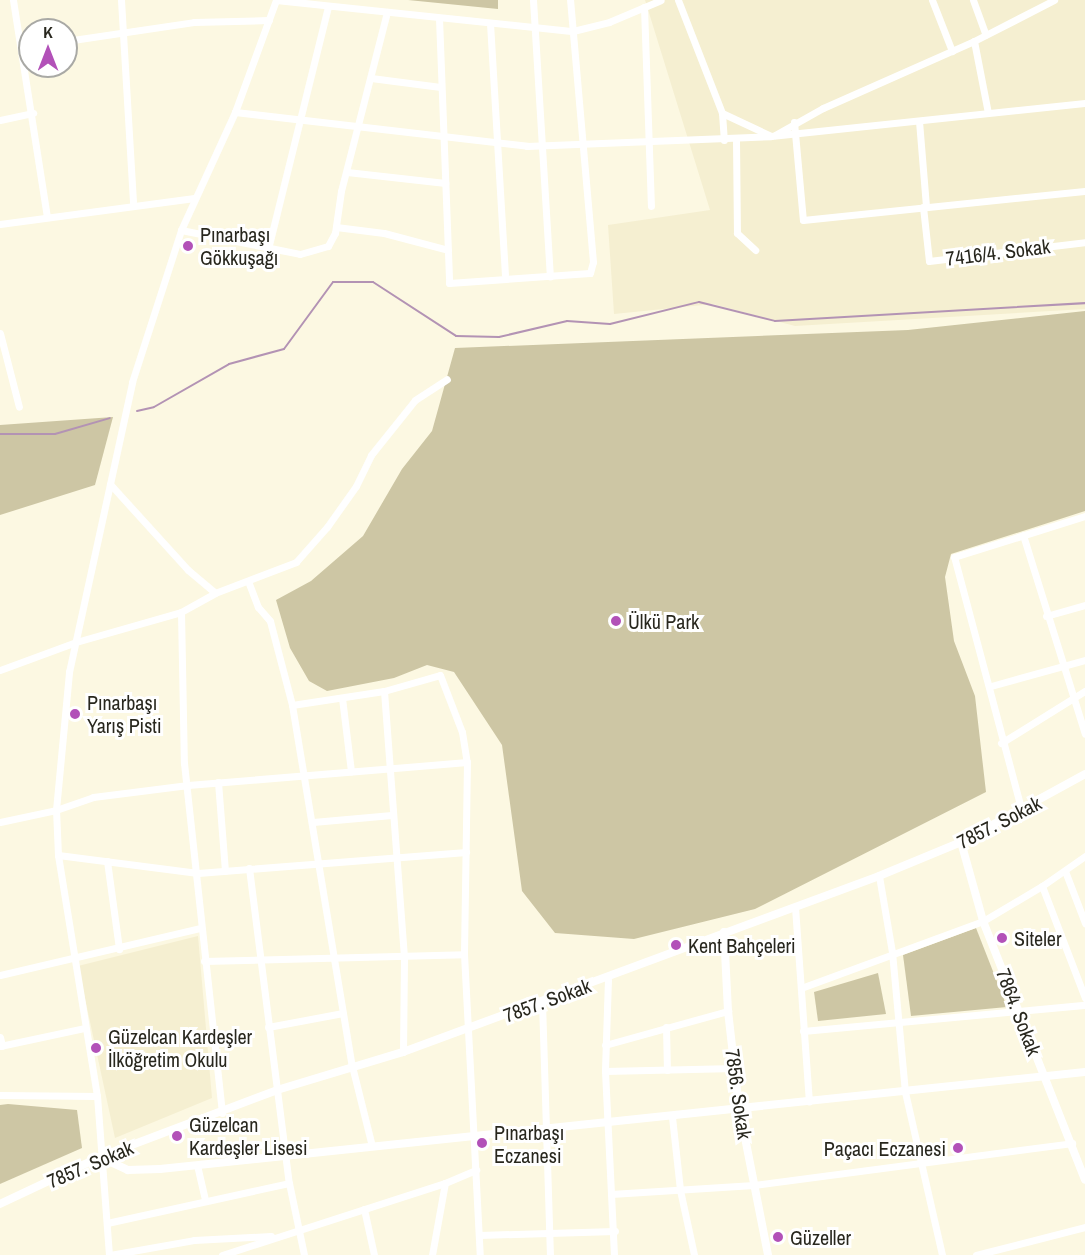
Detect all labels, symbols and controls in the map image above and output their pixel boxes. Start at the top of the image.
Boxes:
north arrow [18,18,78,78]
text: K [43,21,53,43]
place label: Pınarbaşı Gökkuşağı [200,222,278,269]
street label: 7416/4. Sokak [944,234,1052,270]
marker: Pınarbaşı Gökkuşağı [181,239,195,253]
place label: Ülkü Park [628,609,699,633]
marker: Ülkü Park [609,614,623,628]
place label: Pınarbaşı Yarış Pisti [87,690,161,737]
marker: Pınarbaşı Yarış Pisti [68,707,82,721]
street label: 7857. Sokak [953,791,1045,853]
place label: Siteler [1014,926,1061,950]
marker: Siteler [995,931,1009,945]
place label: Kent Bahçeleri [688,933,796,957]
marker: Kent Bahçeleri [669,938,683,952]
street label: 7864. Sokak [991,965,1047,1059]
street label: 7857. Sokak [500,973,594,1027]
place label: Güzelcan Kardeşler İlköğretim Okulu [108,1024,252,1071]
marker: Güzelcan Kardeşler İlköğretim Okulu [89,1041,103,1055]
street label: 7856. Sokak [721,1047,757,1141]
place label: Güzelcan Kardeşler Lisesi [189,1112,307,1159]
place label: Pınarbaşı Eczanesi [494,1120,564,1167]
marker: Güzelcan Kardeşler Lisesi [170,1129,184,1143]
street label: 7857. Sokak [43,1135,137,1193]
marker: Pınarbaşı Eczanesi [475,1136,489,1150]
place label: Paçacı Eczanesi [824,1136,946,1160]
marker: Paçacı Eczanesi [951,1141,965,1155]
place label: Güzeller [790,1225,851,1249]
marker: Güzeller [771,1230,785,1244]

